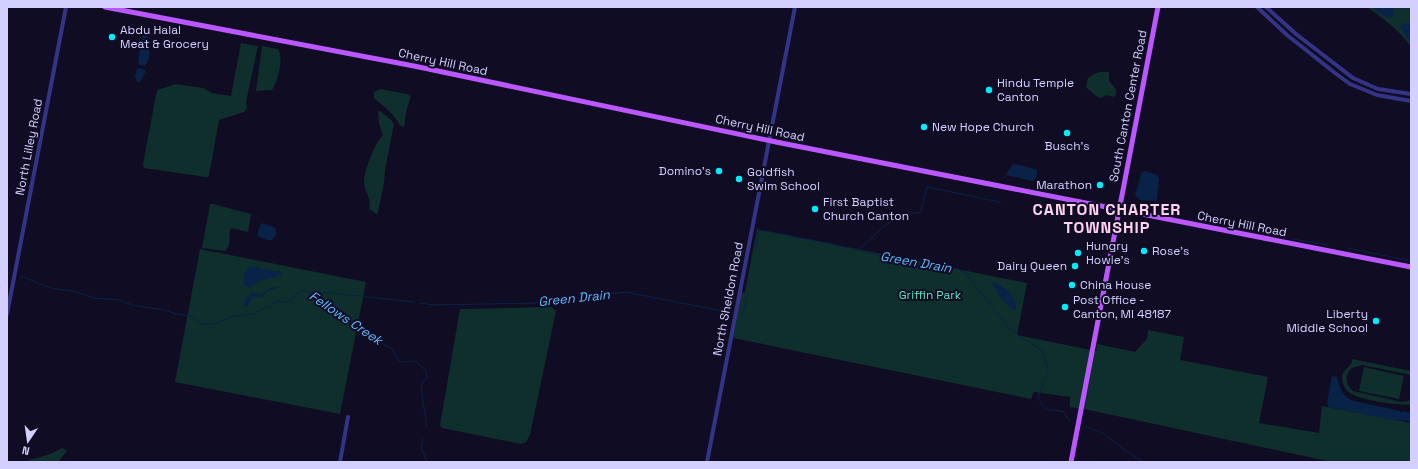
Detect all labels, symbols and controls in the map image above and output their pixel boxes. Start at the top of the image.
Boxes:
place label: Abdu Halal Meat & Grocery [120,22,209,52]
street label: South Canton Center Road [1105,29,1151,183]
marker: Abdu Halal Meat & Grocery [107,32,117,42]
street label: Cherry Hill Road [397,45,489,79]
place label: Hindu Temple Canton [997,75,1074,105]
marker: Hindu Temple Canton [984,85,994,95]
street label: North Lilley Road [12,97,46,197]
street label: Cherry Hill Road [714,111,806,145]
place label: New Hope Church [932,119,1034,135]
marker: New Hope Church [919,122,929,132]
marker: Busch's [1062,128,1072,138]
place label: Busch's [1044,138,1090,154]
place label: Domino's [659,163,711,179]
place label: Goldfish Swim School [747,164,820,194]
marker: Domino's [714,166,724,176]
marker: Goldfish Swim School [734,174,744,184]
place label: Marathon [1036,177,1092,193]
marker: Marathon [1095,180,1105,190]
place label: First Baptist Church Canton [823,194,909,224]
district label: CANTON CHARTER TOWNSHIP [1033,199,1181,238]
marker: First Baptist Church Canton [810,204,820,214]
street label: Cherry Hill Road [1196,207,1288,241]
place label: Hungry Howie's [1086,238,1130,268]
street label: North Sheldon Road [709,241,747,357]
place label: Rose's [1152,243,1189,259]
marker: Rose's [1139,246,1149,256]
water label: Green Drain [879,247,954,277]
marker: Hungry Howie's [1073,248,1083,258]
place label: Dairy Queen [997,258,1067,274]
marker: Dairy Queen [1070,261,1080,271]
place label: China House [1080,277,1151,293]
marker: China House [1067,280,1077,290]
water label: Green Drain [537,286,612,310]
water label: Fellows Creek [306,287,388,350]
park label: Griffin Park [899,287,962,303]
place label: Post Office - Canton, MI 48187 [1073,292,1171,322]
marker: Post Office - Canton, MI 48187 [1060,302,1070,312]
place label: Liberty Middle School [1286,306,1368,336]
marker: Liberty Middle School [1371,316,1381,326]
north arrow [8,421,48,461]
text: N [21,443,31,458]

